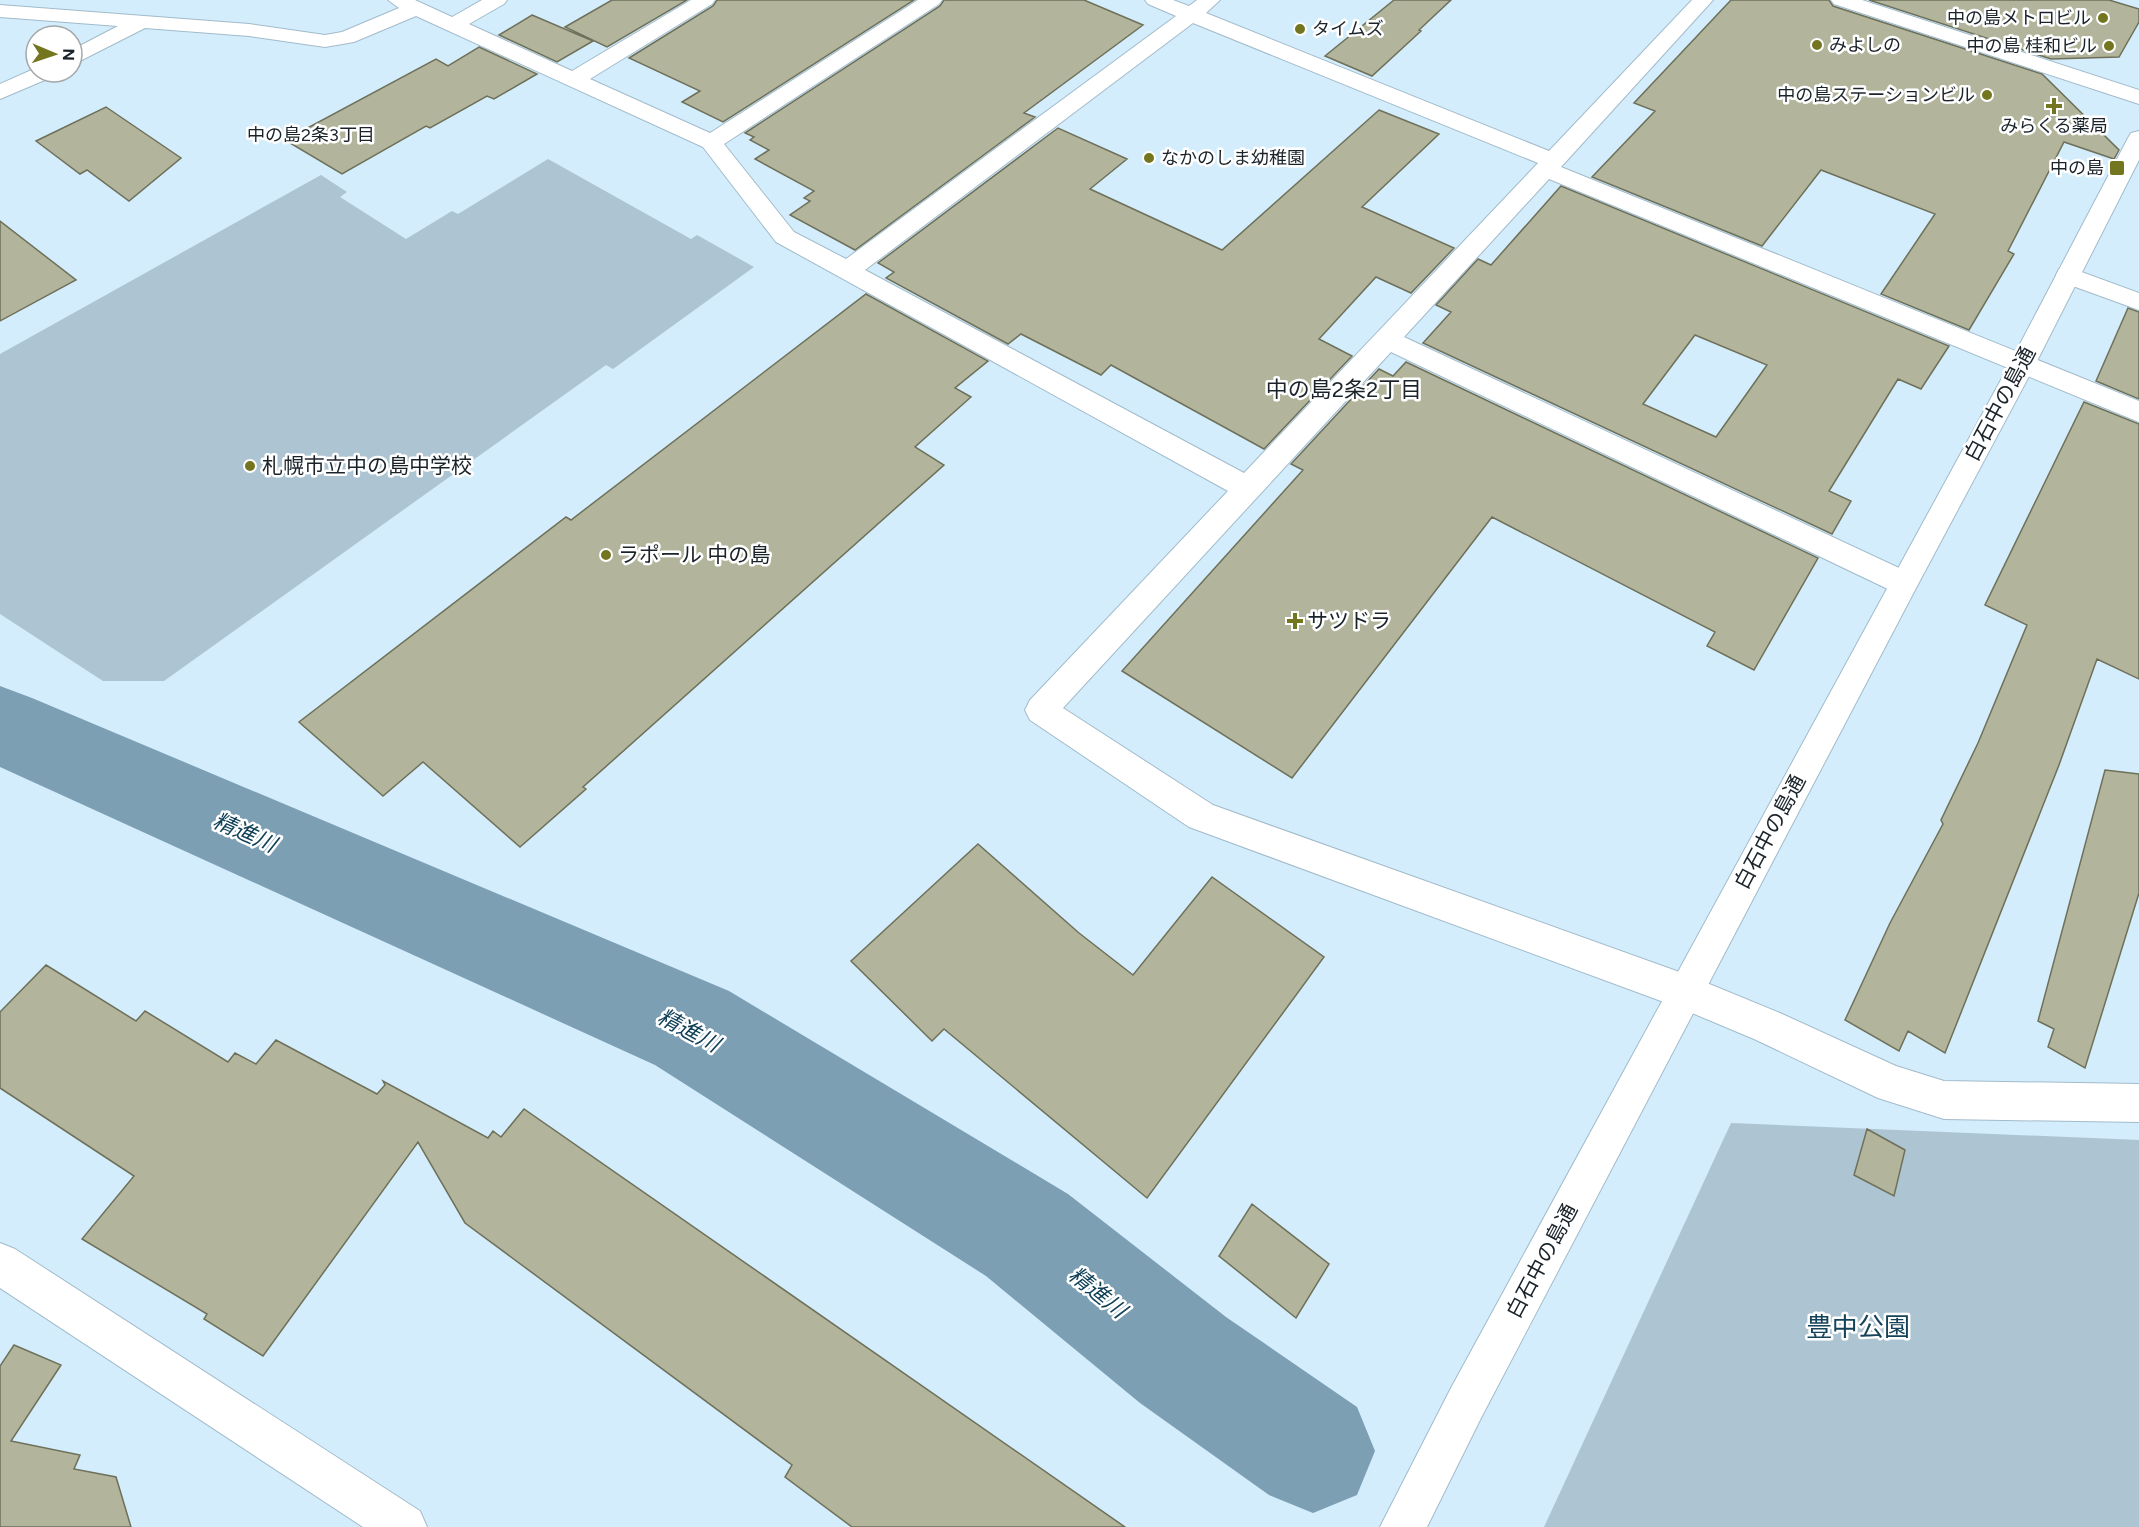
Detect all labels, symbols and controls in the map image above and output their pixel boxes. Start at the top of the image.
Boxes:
place label: 中の島メトロビル [1947,7,2091,29]
marker: 中の島メトロビル [2096,11,2110,25]
place label: タイムズ [1312,18,1384,40]
marker: タイムズ [1293,22,1307,36]
north arrow [24,24,84,84]
place label: みよしの [1829,34,1901,56]
place label: 中の島 桂和ビル [1967,35,2097,57]
marker: みよしの [1810,38,1824,52]
marker: 中の島 桂和ビル [2102,39,2116,53]
text: N [59,48,78,61]
place label: 中の島ステーションビル [1777,84,1975,106]
marker: 中の島ステーションビル [1980,88,1994,102]
marker: みらくる薬局 [2047,99,2061,113]
place label: みらくる薬局 [2000,115,2108,137]
district label: 中の島2条3丁目 [247,124,375,146]
place label: なかのしま幼稚園 [1161,147,1305,169]
marker: なかのしま幼稚園 [1142,151,1156,165]
place label: 中の島 [2050,157,2104,179]
marker: 中の島 [2108,159,2126,177]
street label: 白石中の島通 [1959,342,2040,465]
district label: 中の島2条2丁目 [1266,376,1422,403]
place label: 札幌市立中の島中学校 [262,453,472,478]
marker: 札幌市立中の島中学校 [243,459,257,473]
place label: ラポール 中の島 [618,542,770,567]
marker: ラポール 中の島 [599,548,613,562]
place label: サツドラ [1307,608,1391,633]
marker: サツドラ [1288,614,1302,628]
street label: 白石中の島通 [1729,770,1810,893]
water label: 精進川 [209,807,282,859]
water label: 精進川 [653,1003,726,1059]
street label: 白石中の島通 [1501,1199,1582,1322]
water label: 精進川 [1064,1261,1133,1325]
park label: 豊中公園 [1806,1311,1910,1343]

